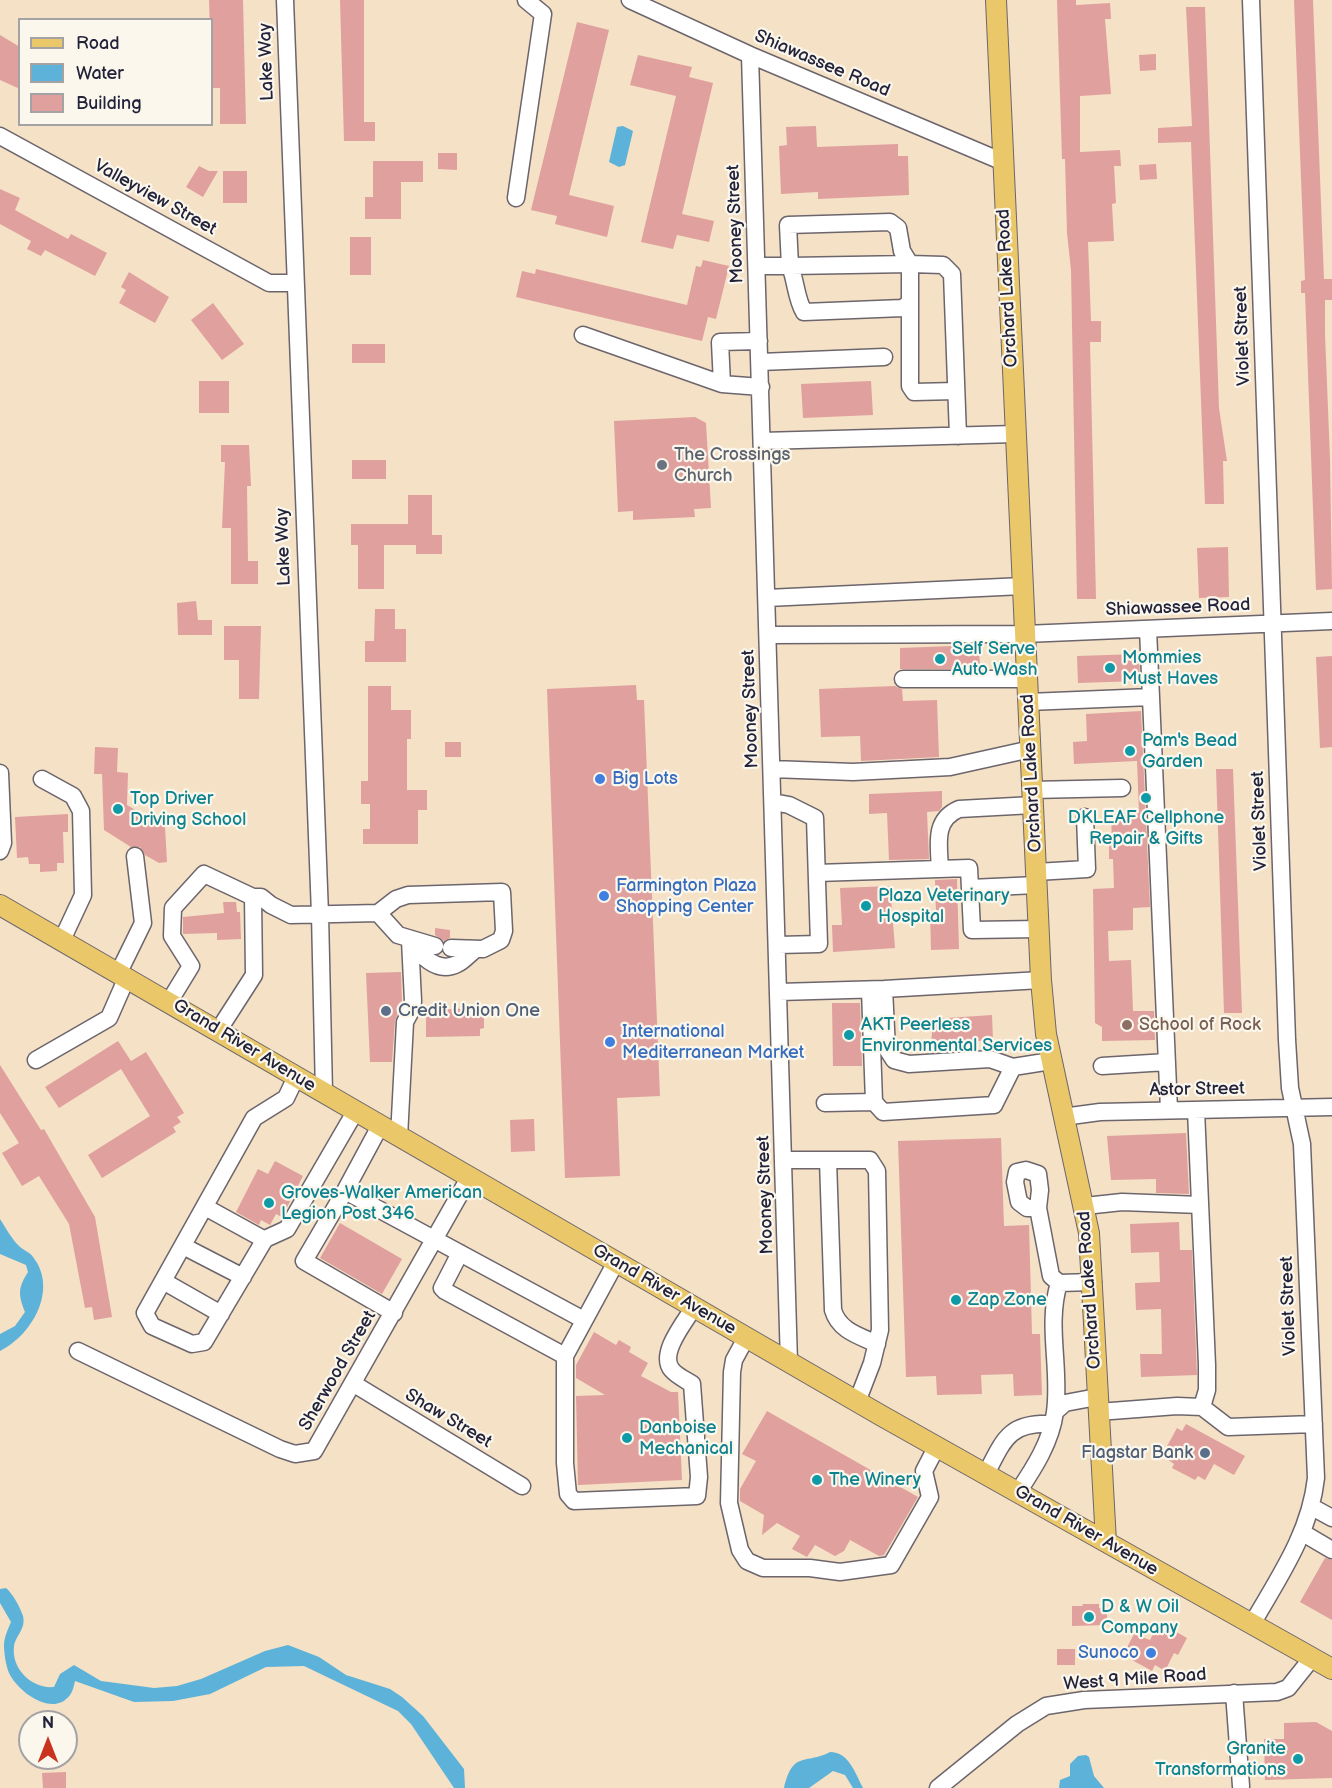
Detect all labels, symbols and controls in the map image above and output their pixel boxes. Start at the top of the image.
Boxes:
legend [18,18,213,126]
street label: Lake Way [255,23,279,101]
street label: Shiawassee Road [751,26,893,102]
text: Road [76,33,120,54]
text: Water [76,63,124,84]
text: Building [76,93,142,114]
street label: Valleyview Street [90,155,220,241]
street label: Mooney Street [723,164,749,284]
street label: Orchard Lake Road [993,208,1023,368]
street label: Violet Street [1230,286,1256,386]
place label: The Crossings Church [674,444,790,486]
marker: The Crossings Church [655,458,669,472]
street label: Lake Way [272,508,296,586]
street label: Shiawassee Road [1105,595,1251,621]
place label: Self Serve Auto Wash [952,638,1037,680]
place label: Mommies Must Haves [1122,647,1218,690]
street label: Mooney Street [738,649,764,769]
marker: Self Serve Auto Wash [933,652,947,666]
marker: Mommies Must Haves [1103,661,1117,675]
street label: Orchard Lake Road [1017,693,1047,853]
place label: Pam's Bead Garden [1142,730,1237,772]
marker: Pam's Bead Garden [1123,744,1137,758]
place label: Big Lots [612,768,678,790]
street label: Violet Street [1247,771,1273,871]
marker: Big Lots [593,772,607,786]
place label: Top Driver Driving School [130,788,246,830]
marker: DKLEAF Cellphone Repair & Gifts [1139,791,1153,805]
marker: Top Driver Driving School [111,802,125,816]
place label: DKLEAF Cellphone Repair & Gifts [1068,807,1224,850]
place label: Farmington Plaza Shopping Center [616,875,757,918]
place label: Plaza Veterinary Hospital [878,885,1009,928]
marker: Farmington Plaza Shopping Center [597,889,611,903]
marker: Plaza Veterinary Hospital [859,899,873,913]
street label: Grand River Avenue [169,995,319,1097]
place label: Credit Union One [398,1000,540,1022]
marker: Credit Union One [379,1004,393,1018]
place label: AKT Peerless Environmental Services [861,1014,1052,1056]
place label: School of Rock [1139,1014,1261,1036]
marker: School of Rock [1120,1018,1134,1032]
place label: International Mediterranean Market [622,1021,804,1064]
marker: AKT Peerless Environmental Services [842,1028,856,1042]
marker: International Mediterranean Market [603,1035,617,1049]
street label: Astor Street [1149,1078,1245,1102]
street label: Mooney Street [753,1135,779,1255]
place label: Groves-Walker American Legion Post 346 [281,1182,482,1224]
marker: Groves-Walker American Legion Post 346 [262,1196,276,1210]
street label: Orchard Lake Road [1074,1210,1106,1370]
street label: Grand River Avenue [588,1240,740,1340]
street label: Violet Street [1276,1256,1302,1356]
place label: Zap Zone [968,1289,1047,1311]
marker: Zap Zone [949,1293,963,1307]
street label: Sherwood Street [295,1307,381,1435]
street label: Shaw Street [401,1385,495,1453]
place label: Danboise Mechanical [639,1417,733,1460]
marker: Danboise Mechanical [620,1431,634,1445]
place label: Flagstar Bank [1081,1442,1193,1464]
marker: Flagstar Bank [1198,1446,1212,1460]
place label: The Winery [829,1469,921,1491]
marker: The Winery [810,1473,824,1487]
street label: Grand River Avenue [1010,1481,1162,1581]
place label: D & W Oil Company [1101,1596,1179,1638]
marker: D & W Oil Company [1082,1610,1096,1624]
place label: Sunoco [1078,1642,1139,1664]
marker: Sunoco [1144,1646,1158,1660]
street label: West 9 Mile Road [1063,1664,1207,1696]
north arrow [18,1710,78,1770]
text: N [42,1714,54,1733]
place label: Granite Transformations [1155,1738,1286,1780]
marker: Granite Transformations [1291,1752,1305,1766]

